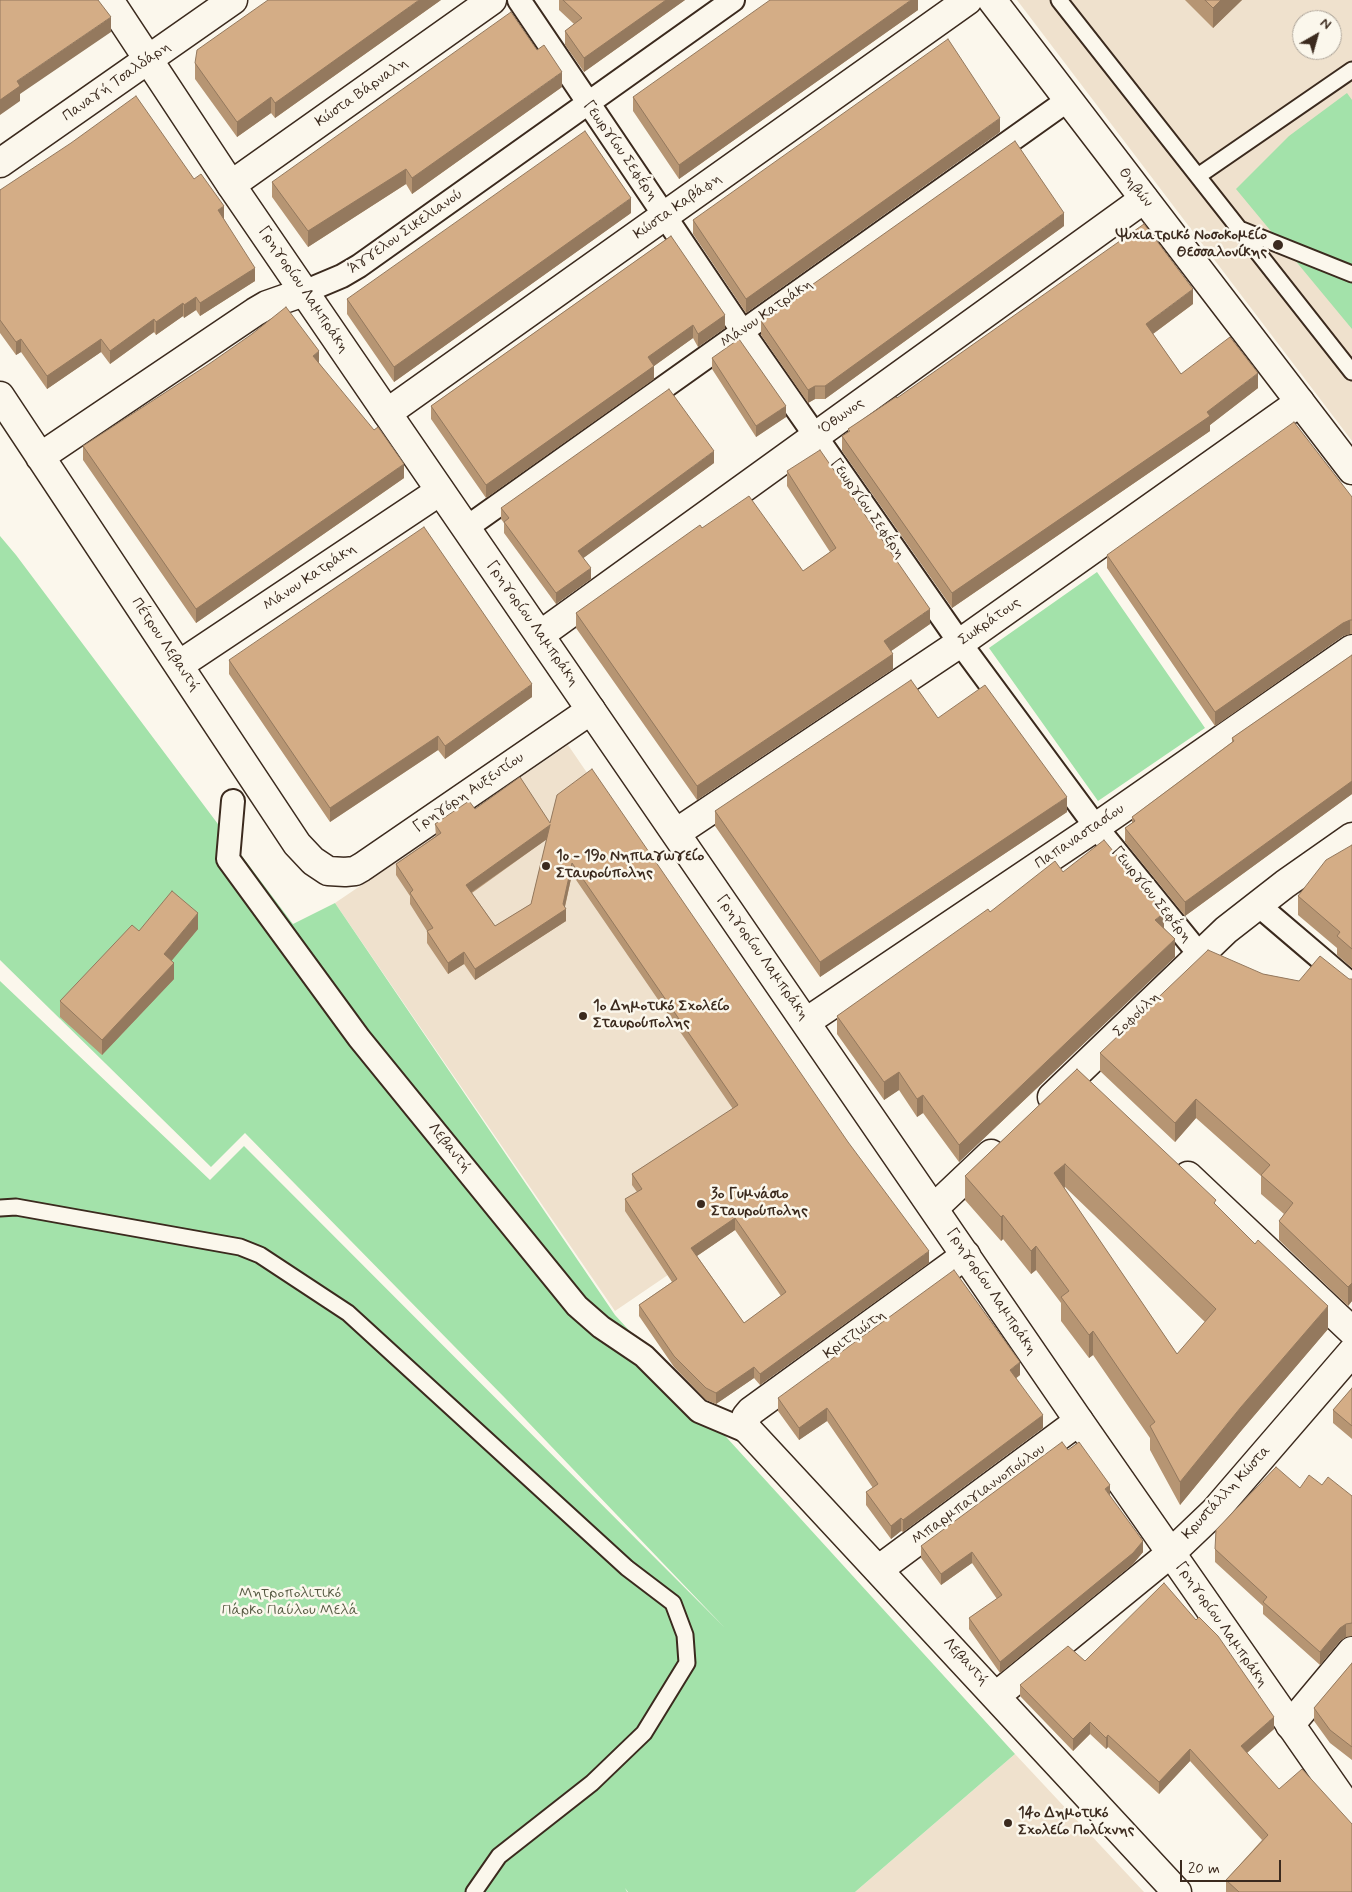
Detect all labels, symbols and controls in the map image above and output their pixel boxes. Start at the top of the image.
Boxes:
north arrow [1292,10,1342,60]
text: N [1316,14,1335,34]
street label: Παναγή Τσαλδάρη [60,38,174,126]
street label: Κώστα Βάρναλη [312,54,412,132]
street label: Γεωργίου Σεφέρη [579,97,661,205]
street label: Θηβών [1114,165,1156,211]
street label: Κώστα Καβάφη [631,170,725,244]
street label: Άγγελου Σικελιανού [345,186,467,278]
street label: Γρηγορίου Λαμπράκη [254,223,352,357]
place label: Ψυχιατρικό Νοσοκομείο Θεσσαλονίκης [1116,227,1267,262]
marker: Ψυχιατρικό Νοσοκομείο Θεσσαλονίκης [1271,238,1285,252]
street label: Μάνου Κατράκη [718,276,816,352]
street label: Όθωνος [816,395,868,439]
street label: Γεωργίου Σεφέρη [826,455,908,563]
street label: Μάνου Κατράκη [260,540,360,616]
street label: Γρηγορίου Λαμπράκη [482,558,582,690]
street label: Σωκράτους [955,594,1025,650]
street label: Πέτρου Λεβαντή [127,595,203,695]
street label: Γρηγόρη Αυξεντίου [410,749,528,837]
street label: Παπαναστασίου [1032,801,1128,873]
street label: Γεωργίου Σεφέρη [1107,843,1195,947]
place label: 1o - 19o Νηπιαγωγείο Σταυρούπολης [556,848,704,883]
marker: 1o - 19o Νηπιαγωγείο Σταυρούπολης [540,860,552,872]
street label: Γρηγορίου Λαμπράκη [712,892,812,1024]
street label: Σοφούλη [1110,988,1164,1042]
place label: 1ο Δημοτικό Σχολείο Σταυρούπολης [593,998,730,1033]
marker: 1ο Δημοτικό Σχολείο Σταυρούπολης [577,1010,589,1022]
street label: Λεβαντή [424,1120,474,1176]
place label: 3ο Γυμνάσιο Σταυρούπολης [711,1186,808,1221]
marker: 3ο Γυμνάσιο Σταυρούπολης [695,1198,707,1210]
street label: Γρηγορίου Λαμπράκη [942,1225,1040,1359]
street label: Κριτζιώτη [820,1306,890,1364]
street label: Μπαρμπαγιαννοπούλου [909,1441,1049,1549]
street label: Κρυστάλλη Κώστα [1179,1442,1275,1544]
street label: Γρηγορίου Λαμπράκη [1171,1559,1271,1691]
park label: Μητροπολιτικό Πάρκο Παύλου Μελά [222,1585,358,1620]
street label: Λεβαντή [938,1634,992,1690]
place label: 14ο Δημοτικό Σχολείο Πολίχνης [1018,1805,1134,1840]
marker: 14ο Δημοτικό Σχολείο Πολίχνης [1002,1817,1014,1829]
scale bar [1182,1850,1283,1882]
text: 20 m [1188,1859,1220,1879]

